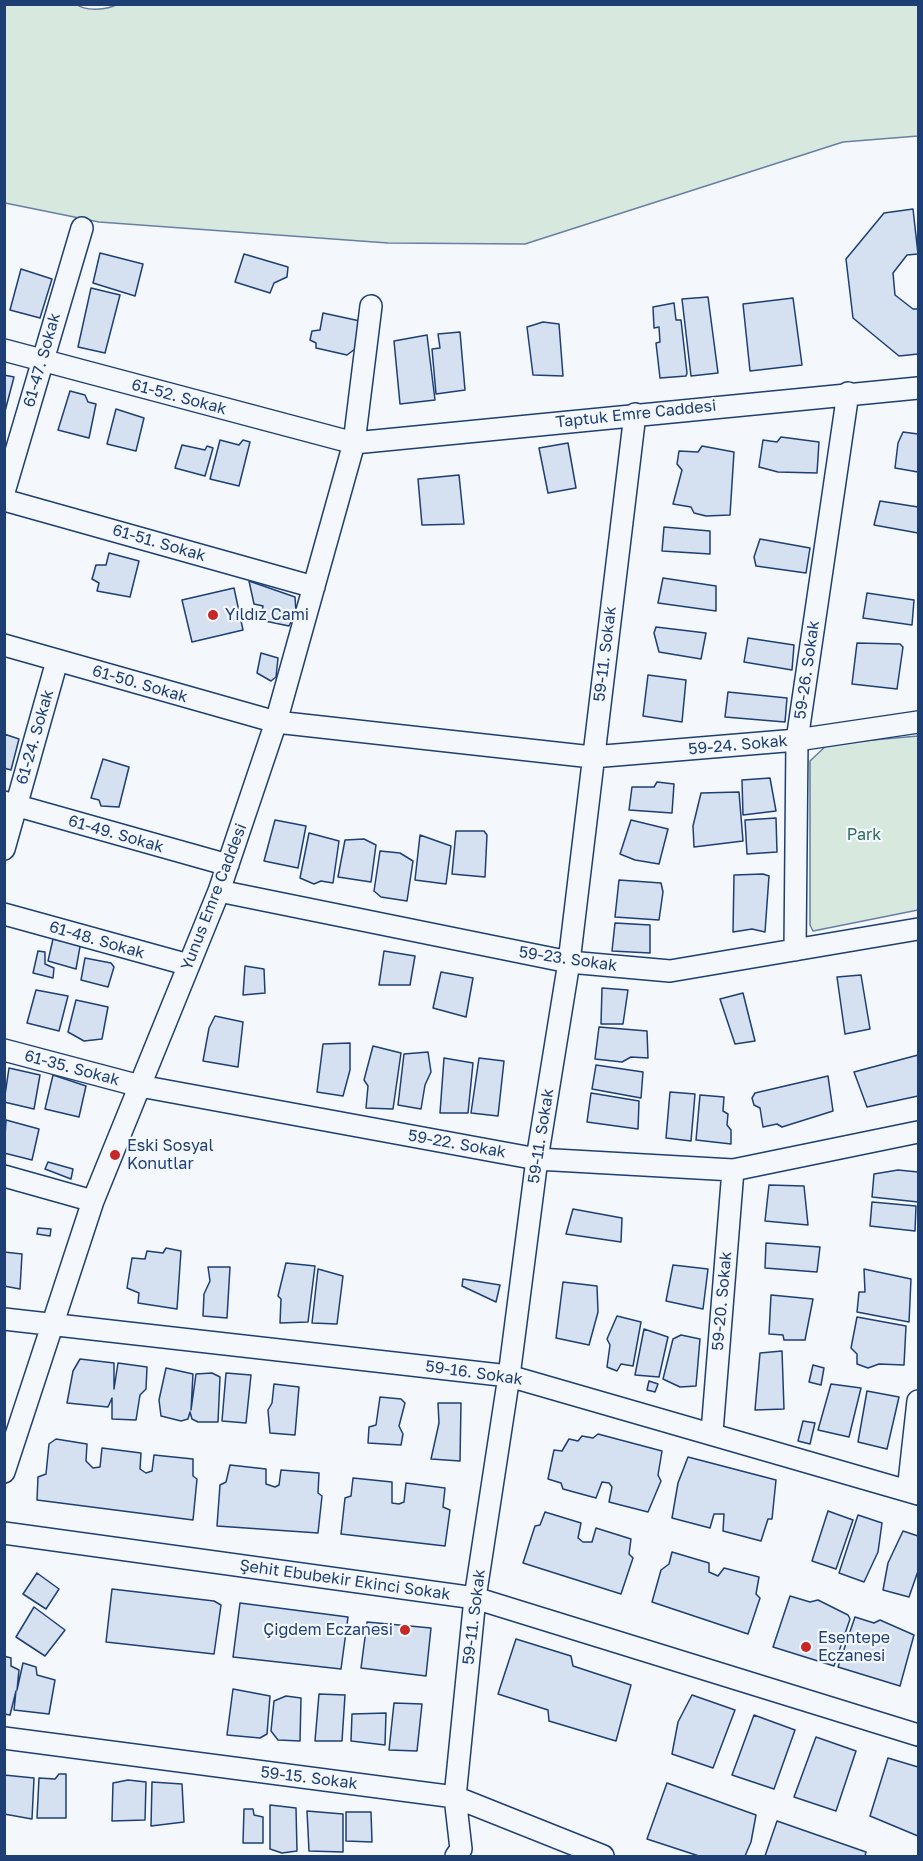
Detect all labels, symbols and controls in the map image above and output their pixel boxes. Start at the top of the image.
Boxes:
street label: 61-47. Sokak [19,311,65,409]
street label: 61-52. Sokak [129,375,229,419]
street label: Taptuk Emre Caddesi [555,396,717,432]
street label: 61-51. Sokak [110,521,208,565]
place label: Yıldız Cami [225,605,309,625]
street label: 59-11. Sokak [590,605,620,703]
marker: Yıldız Cami [206,608,220,622]
street label: 59-26. Sokak [791,619,823,721]
street label: 61-50. Sokak [90,661,190,707]
street label: 61-24. Sokak [12,687,58,787]
street label: 59-24. Sokak [688,731,788,759]
street label: 61-49. Sokak [66,811,166,857]
street label: Yunus Emre Caddesi [177,821,251,973]
park label: Park [847,825,881,845]
street label: 61-48. Sokak [47,917,147,963]
street label: 59-23. Sokak [518,943,618,975]
street label: 61-35. Sokak [22,1046,122,1090]
street label: 59-11. Sokak [524,1087,558,1185]
street label: 59-22. Sokak [406,1126,508,1162]
place label: Eski Sosyal Konutlar [127,1136,214,1174]
marker: Eski Sosyal Konutlar [108,1148,122,1162]
street label: 59-20. Sokak [708,1250,736,1352]
street label: 59-16. Sokak [424,1357,524,1389]
street label: Şehit Ebubekir Ekinci Sokak [238,1556,452,1604]
street label: 59-11. Sokak [459,1568,489,1666]
place label: Çiğdem Eczanesi [263,1620,393,1640]
marker: Çiğdem Eczanesi [398,1623,412,1637]
place label: Esentepe Eczanesi [818,1628,890,1666]
marker: Esentepe Eczanesi [799,1640,813,1654]
street label: 59-15. Sokak [259,1763,359,1793]

